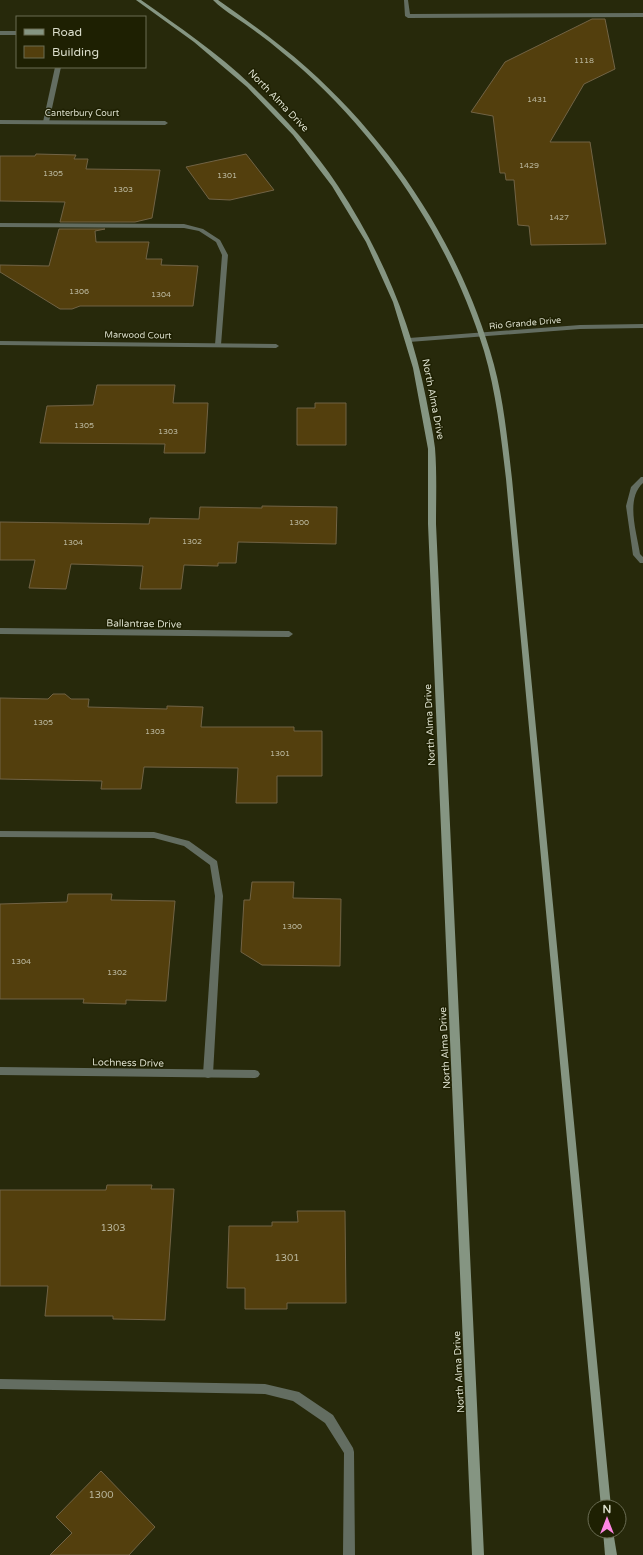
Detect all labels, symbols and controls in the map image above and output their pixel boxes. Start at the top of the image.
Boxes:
legend [16,16,146,68]
text: Road [52,25,82,39]
text: Building [52,45,99,59]
house number: 1118 [574,56,594,65]
street label: North Alma Drive [245,67,311,135]
house number: 1431 [527,95,547,104]
street label: Canterbury Court [45,108,120,119]
house number: 1429 [519,161,539,170]
house number: 1305 [43,169,63,178]
house number: 1301 [217,171,237,180]
house number: 1303 [113,185,133,194]
house number: 1427 [549,213,569,222]
house number: 1306 [69,287,89,296]
house number: 1304 [151,290,171,299]
street label: Rio Grande Drive [488,315,562,332]
street label: Marwood Court [104,329,172,342]
street label: North Alma Drive [419,358,447,441]
house number: 1305 [74,421,94,430]
house number: 1303 [158,427,178,436]
house number: 1300 [289,518,309,527]
house number: 1302 [182,537,202,546]
house number: 1304 [63,538,83,547]
street label: Ballantrae Drive [106,617,182,631]
street label: North Alma Drive [422,683,438,766]
house number: 1305 [33,718,53,727]
house number: 1303 [145,727,165,736]
house number: 1301 [270,749,290,758]
house number: 1300 [282,922,302,931]
house number: 1304 [11,957,31,966]
house number: 1302 [107,968,127,977]
street label: North Alma Drive [437,1006,453,1089]
street label: Lochness Drive [92,1056,164,1070]
house number: 1303 [100,1222,126,1234]
house number: 1301 [274,1252,300,1264]
street label: North Alma Drive [451,1330,467,1413]
house number: 1300 [88,1489,114,1501]
north arrow [587,1499,627,1539]
text: N [603,1503,611,1516]

